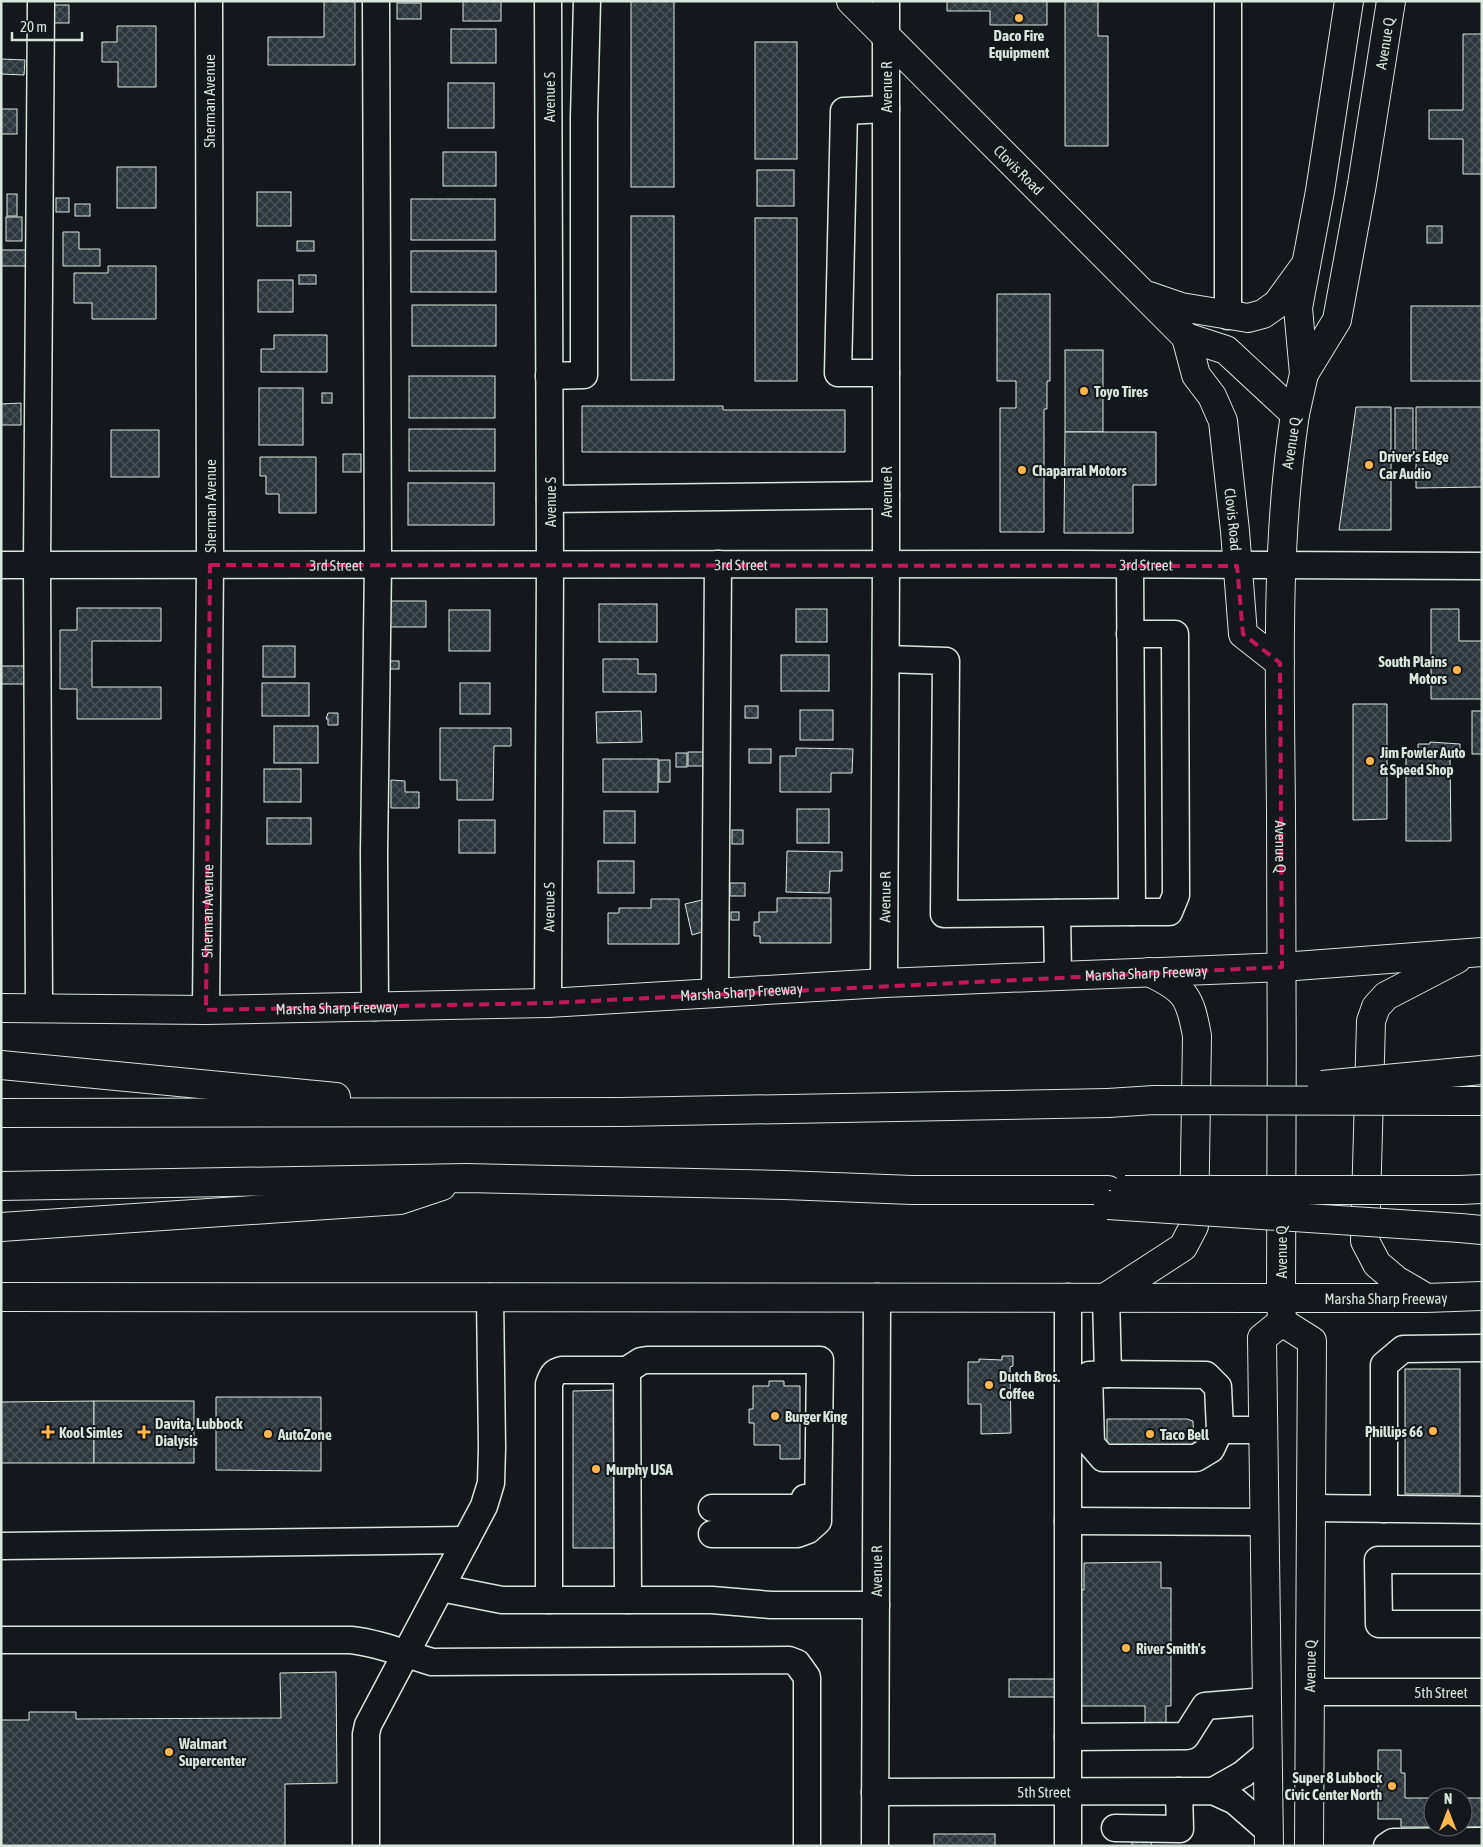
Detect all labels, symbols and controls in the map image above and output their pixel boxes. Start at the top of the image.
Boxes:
scale bar [12,10,82,42]
marker: Daco Fire Equipment [1013,12,1025,24]
street label: Avenue Q [1372,16,1397,71]
text: 20 m [20,18,47,35]
place label: Daco Fire Equipment [989,27,1050,61]
street label: Sherman Avenue [201,54,218,148]
street label: Avenue R [878,61,895,113]
street label: Avenue S [541,72,558,122]
street label: Clovis Road [991,141,1047,198]
place label: Toyo Tires [1094,383,1149,400]
marker: Toyo Tires [1078,385,1090,397]
street label: Avenue Q [1279,416,1304,470]
place label: Driver's Edge Car Audio [1379,448,1449,482]
street label: Sherman Avenue [202,459,219,553]
marker: Driver's Edge Car Audio [1363,459,1375,471]
place label: Chaparral Motors [1032,462,1127,479]
marker: Chaparral Motors [1016,464,1028,476]
street label: Avenue R [878,466,895,518]
street label: Avenue S [542,477,559,527]
street label: Clovis Road [1222,487,1245,552]
street label: 3rd Street [309,556,363,573]
street label: 3rd Street [714,556,768,573]
street label: 3rd Street [1119,556,1173,573]
place label: South Plains Motors [1378,653,1448,687]
marker: South Plains Motors [1451,664,1463,676]
place label: Jim Fowler Auto & Speed Shop [1379,744,1466,778]
marker: Jim Fowler Auto & Speed Shop [1364,755,1376,767]
street label: Avenue Q [1273,820,1290,873]
street label: Sherman Avenue [198,864,216,958]
street label: Avenue R [876,871,893,923]
street label: Avenue S [540,882,557,932]
street label: Marsha Sharp Freeway [1084,962,1208,983]
street label: Marsha Sharp Freeway [680,979,803,1004]
street label: Marsha Sharp Freeway [275,998,399,1017]
street label: Avenue Q [1273,1226,1290,1278]
street label: Marsha Sharp Freeway [1325,1289,1448,1307]
place label: Dutch Bros. Coffee [999,1368,1061,1402]
marker: Dutch Bros. Coffee [983,1379,995,1391]
place label: Burger King [785,1408,848,1425]
marker: Burger King [769,1410,781,1422]
place label: Davita, Lubbock Dialysis [155,1415,243,1449]
place label: Phillips 66 [1365,1423,1423,1440]
place label: Kool Simles [59,1424,123,1441]
marker: Kool Simles [41,1425,55,1439]
marker: Davita, Lubbock Dialysis [137,1425,151,1439]
marker: Phillips 66 [1427,1425,1439,1437]
place label: AutoZone [277,1426,332,1443]
place label: Taco Bell [1160,1426,1210,1443]
marker: AutoZone [262,1428,274,1440]
marker: Taco Bell [1144,1428,1156,1440]
place label: Murphy USA [606,1461,673,1478]
marker: Murphy USA [590,1463,602,1475]
street label: Avenue R [867,1545,885,1597]
street label: Avenue Q [1301,1639,1319,1692]
place label: River Smith's [1136,1640,1207,1657]
marker: River Smith's [1120,1642,1132,1654]
street label: 5th Street [1414,1684,1468,1701]
place label: Walmart Supercenter [178,1735,247,1769]
marker: Walmart Supercenter [163,1746,175,1758]
place label: Super 8 Lubbock Civic Center North [1284,1769,1382,1803]
marker: Super 8 Lubbock Civic Center North [1386,1780,1398,1792]
street label: 5th Street [1017,1783,1071,1800]
north arrow [1423,1787,1473,1837]
text: N [1444,1791,1452,1807]

